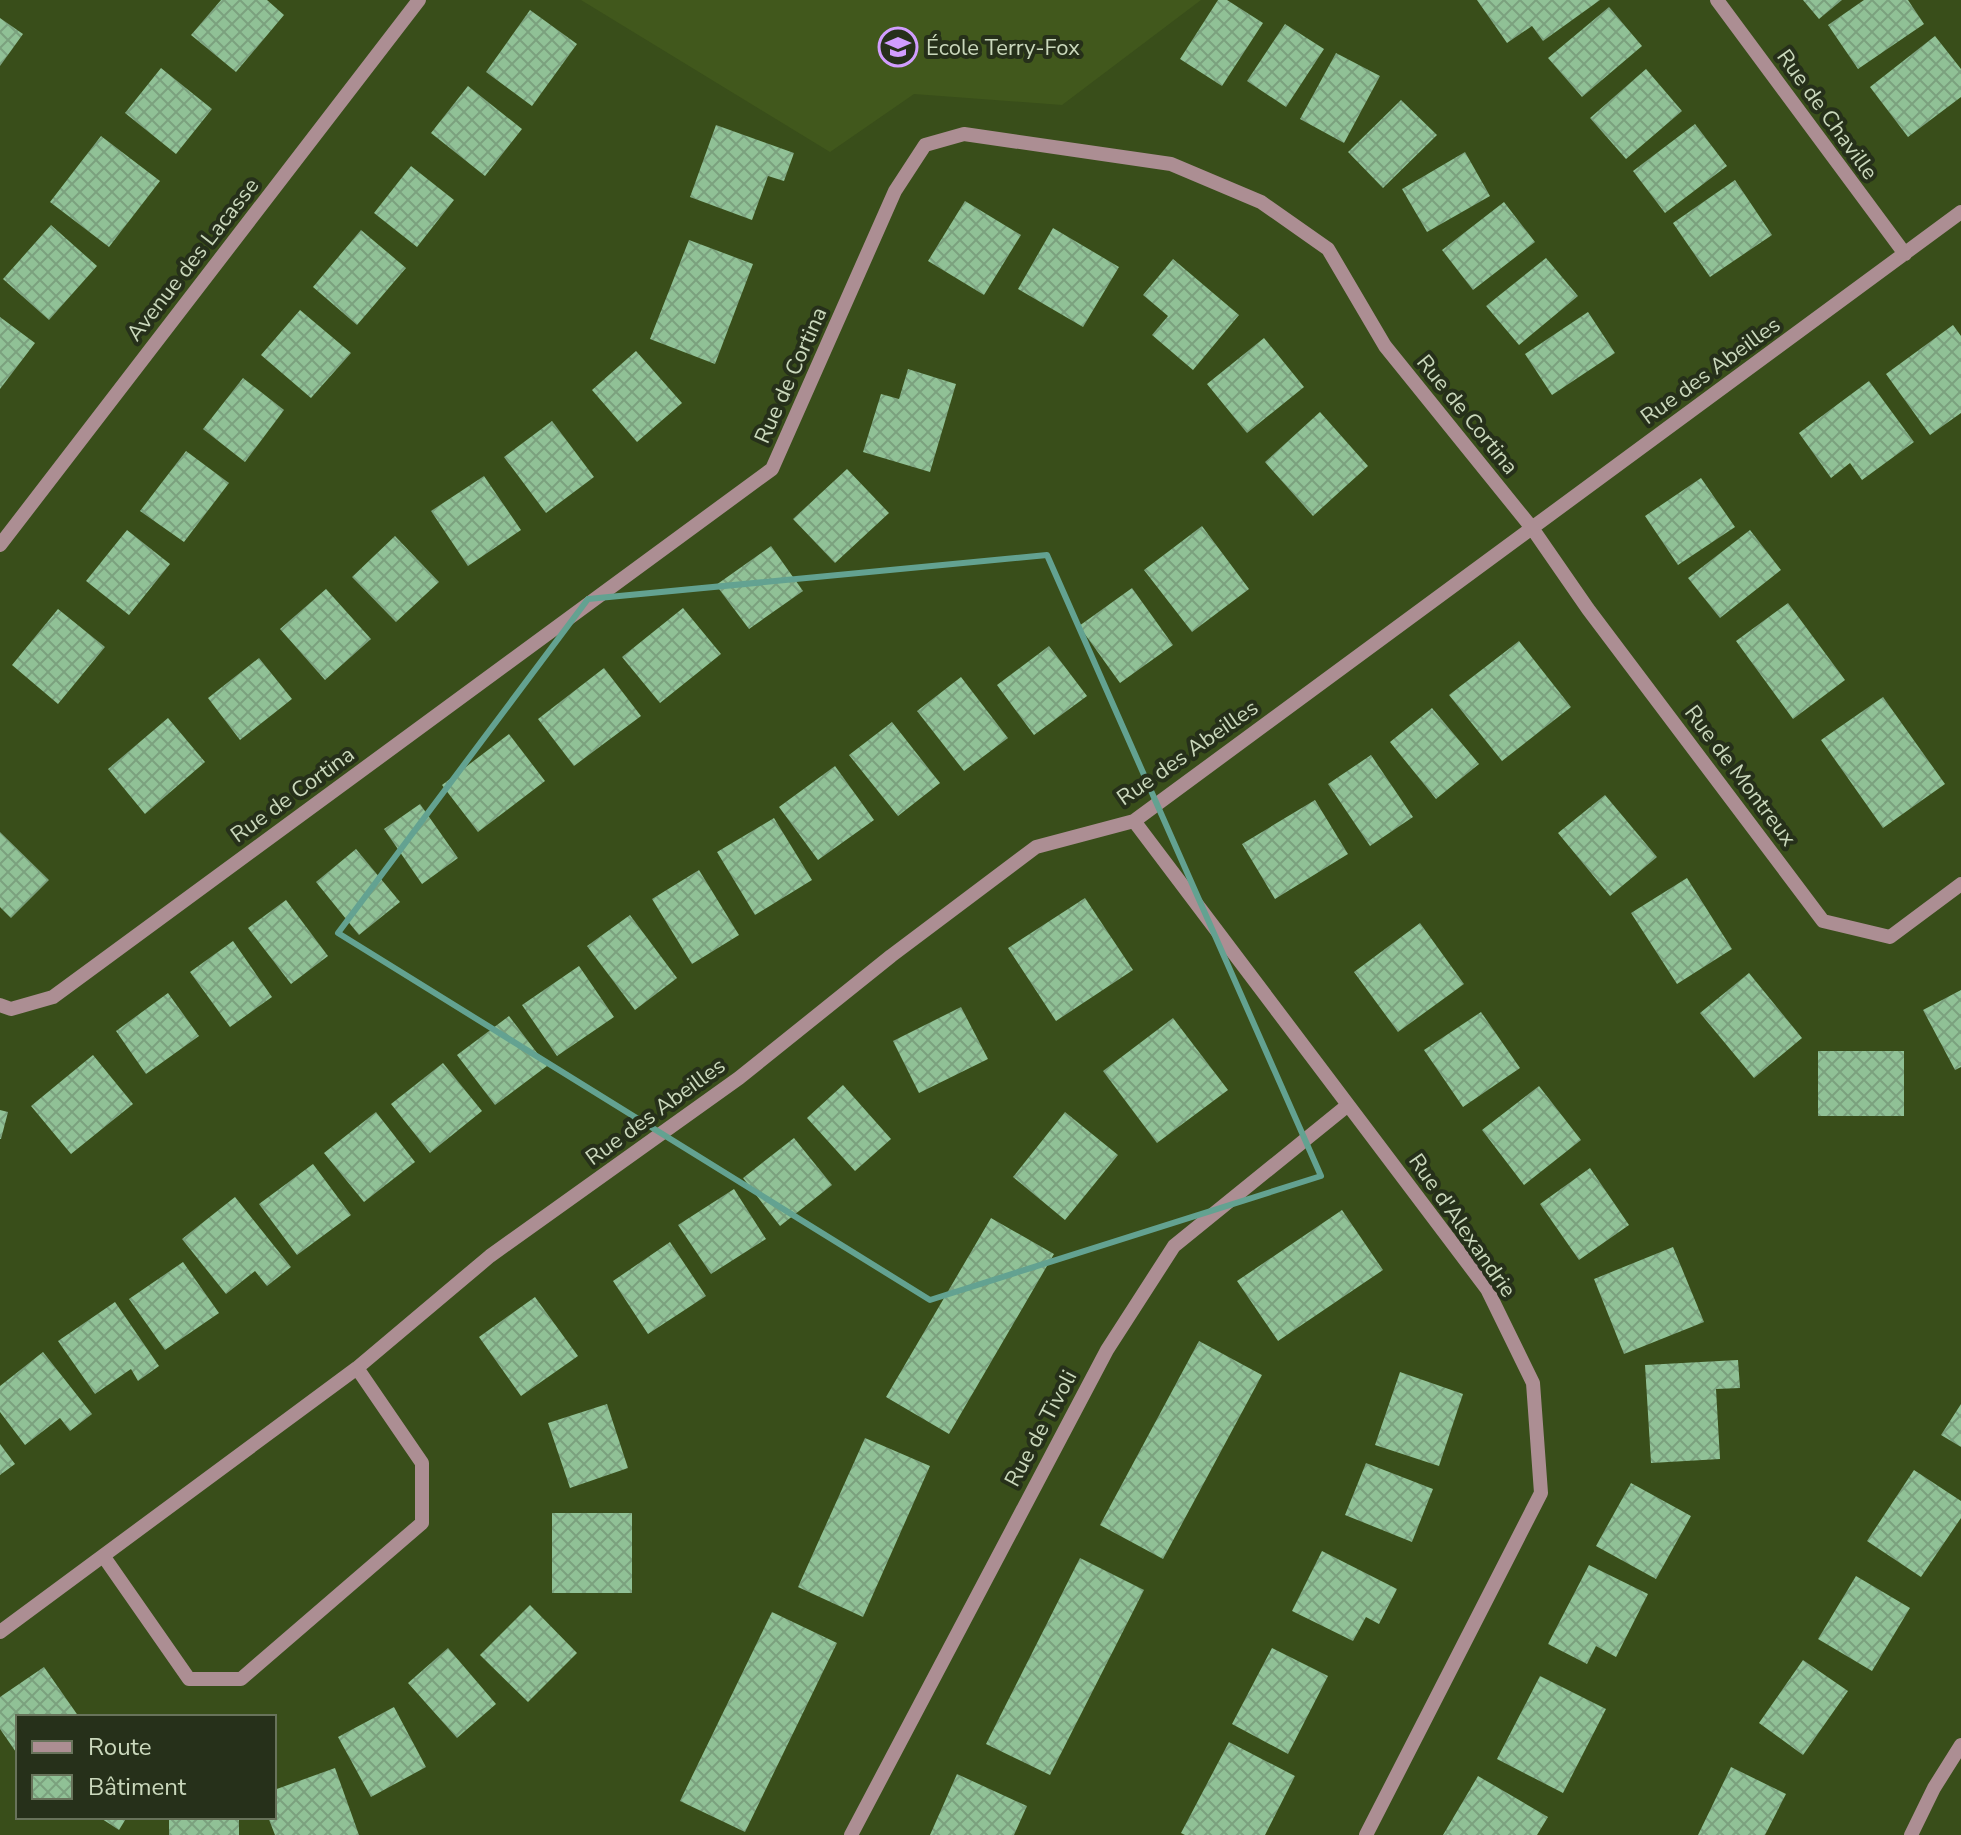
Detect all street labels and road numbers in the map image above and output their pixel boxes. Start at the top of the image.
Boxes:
street label: Rue de Chaville [1770,43,1885,186]
street label: Avenue des Lacasse [120,172,266,347]
street label: Rue de Cortina [747,302,834,448]
street label: Rue des Abeilles [1635,310,1787,432]
street label: Rue de Cortina [1410,348,1525,481]
street label: Rue des Abeilles [1111,693,1264,813]
street label: Rue de Montreux [1677,699,1803,853]
street label: Rue de Cortina [225,740,361,850]
street label: Rue des Abeilles [580,1051,732,1173]
street label: Rue d'Alexandrie [1401,1148,1523,1304]
street label: Rue de Tivoli [998,1365,1084,1492]

